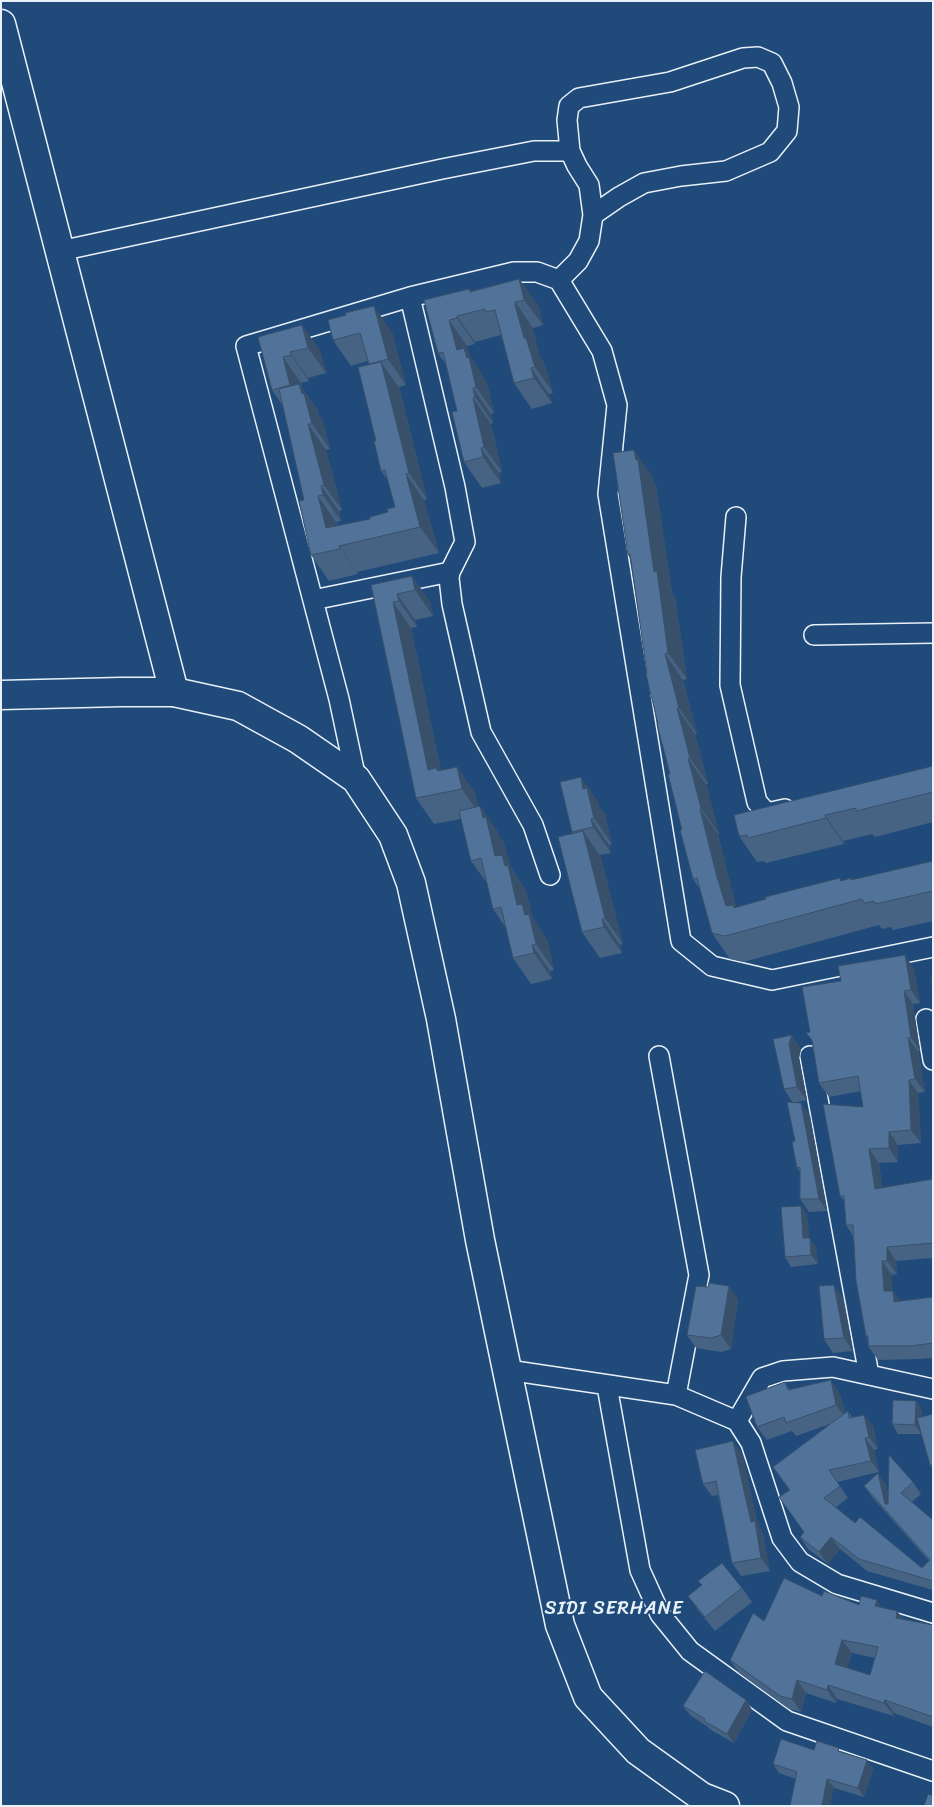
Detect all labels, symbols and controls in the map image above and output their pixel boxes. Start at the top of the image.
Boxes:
district label: SIDI SERHANE [544,1598,684,1620]

